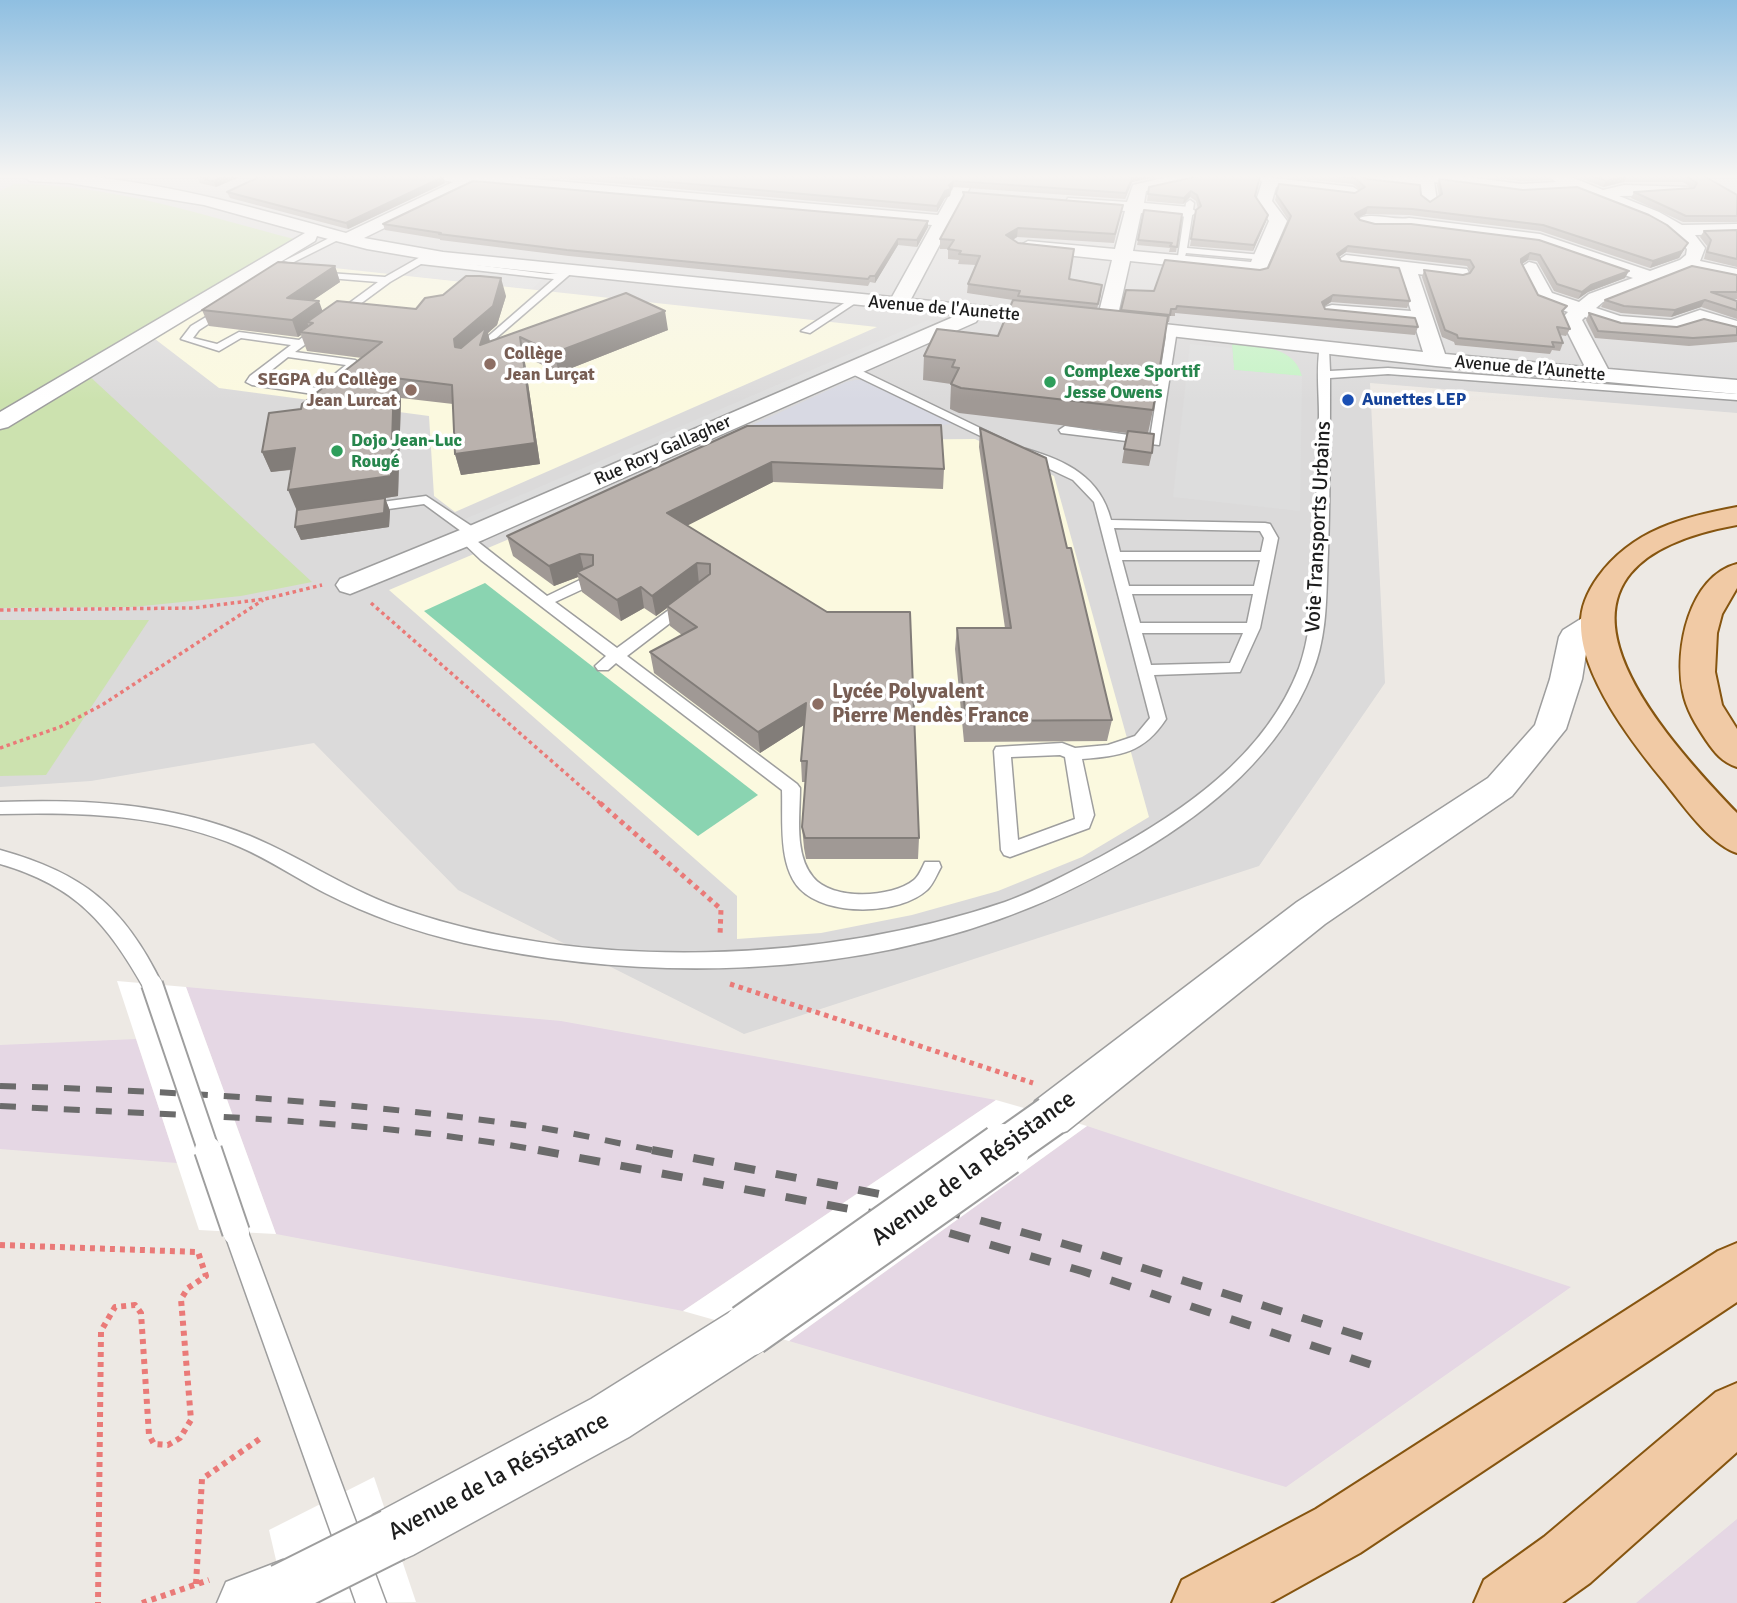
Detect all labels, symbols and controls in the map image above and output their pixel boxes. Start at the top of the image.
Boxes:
street label: Avenue de l'Aunette [867,292,1021,326]
place label: Collège Jean Lurçat [504,343,595,386]
street label: Avenue de l’Aunette [1454,352,1606,386]
marker: Collège Jean Lurçat [482,356,498,372]
place label: Complexe Sportif Jesse Owens [1064,361,1200,404]
place label: SEGPA du Collège Jean Lurcat [258,369,397,412]
marker: Complexe Sportif Jesse Owens [1042,374,1058,390]
marker: SEGPA du Collège Jean Lurcat [403,382,419,398]
place label: Aunettes LEP [1362,389,1466,411]
marker: Aunettes LEP [1340,392,1356,408]
street label: Rue Rory Gallagher [591,411,735,491]
street label: Voie Transports Urbains [1301,420,1337,634]
place label: Dojo Jean-Luc Rougé [351,430,462,472]
marker: Dojo Jean-Luc Rougé [329,443,345,459]
place label: Lycée Polyvalent Pierre Mendès France [832,679,1029,729]
marker: Lycée Polyvalent Pierre Mendès France [810,696,826,712]
street label: Avenue de la Résistance [866,1085,1082,1253]
street label: Avenue de la Résistance [384,1407,614,1547]

